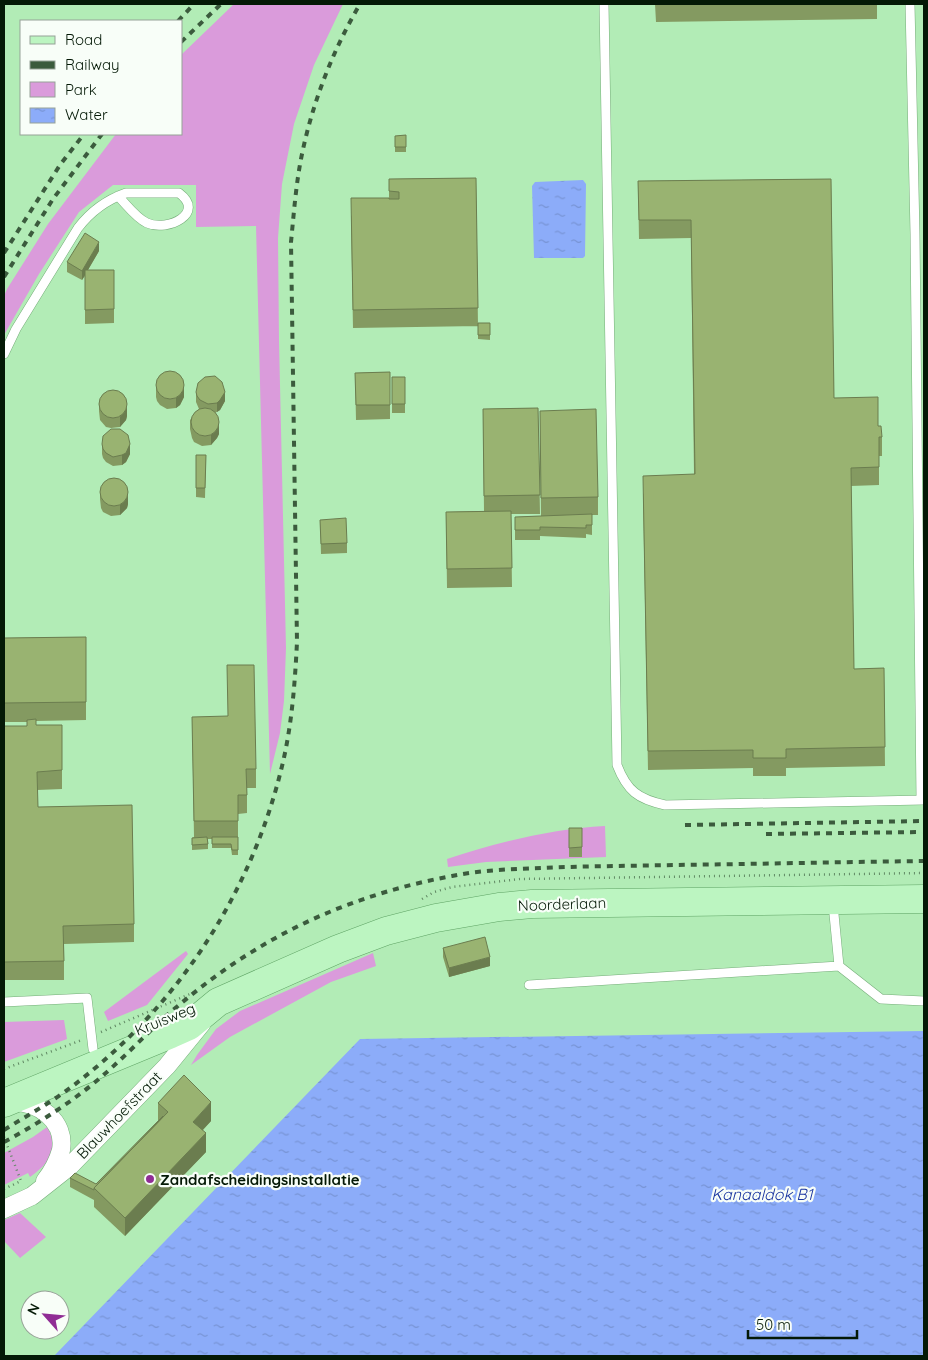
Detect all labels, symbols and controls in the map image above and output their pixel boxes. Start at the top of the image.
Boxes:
legend [20,20,182,135]
text: Road [65,30,102,49]
text: Railway [65,55,120,74]
text: Park [65,80,97,99]
text: Water [65,105,108,124]
street label: Noorderlaan [518,893,606,915]
street label: Kruisweg [132,998,198,1040]
street label: Blauwhoefstraat [72,1067,166,1163]
place label: Zandafscheidingsinstallatie [160,1170,360,1189]
marker: Zandafscheidingsinstallatie [144,1173,156,1185]
water label: Kanaaldok B1 [711,1184,814,1204]
north arrow [20,1290,70,1340]
text: N [23,1300,44,1318]
scale bar [748,1308,857,1340]
text: 50 m [756,1315,791,1334]

